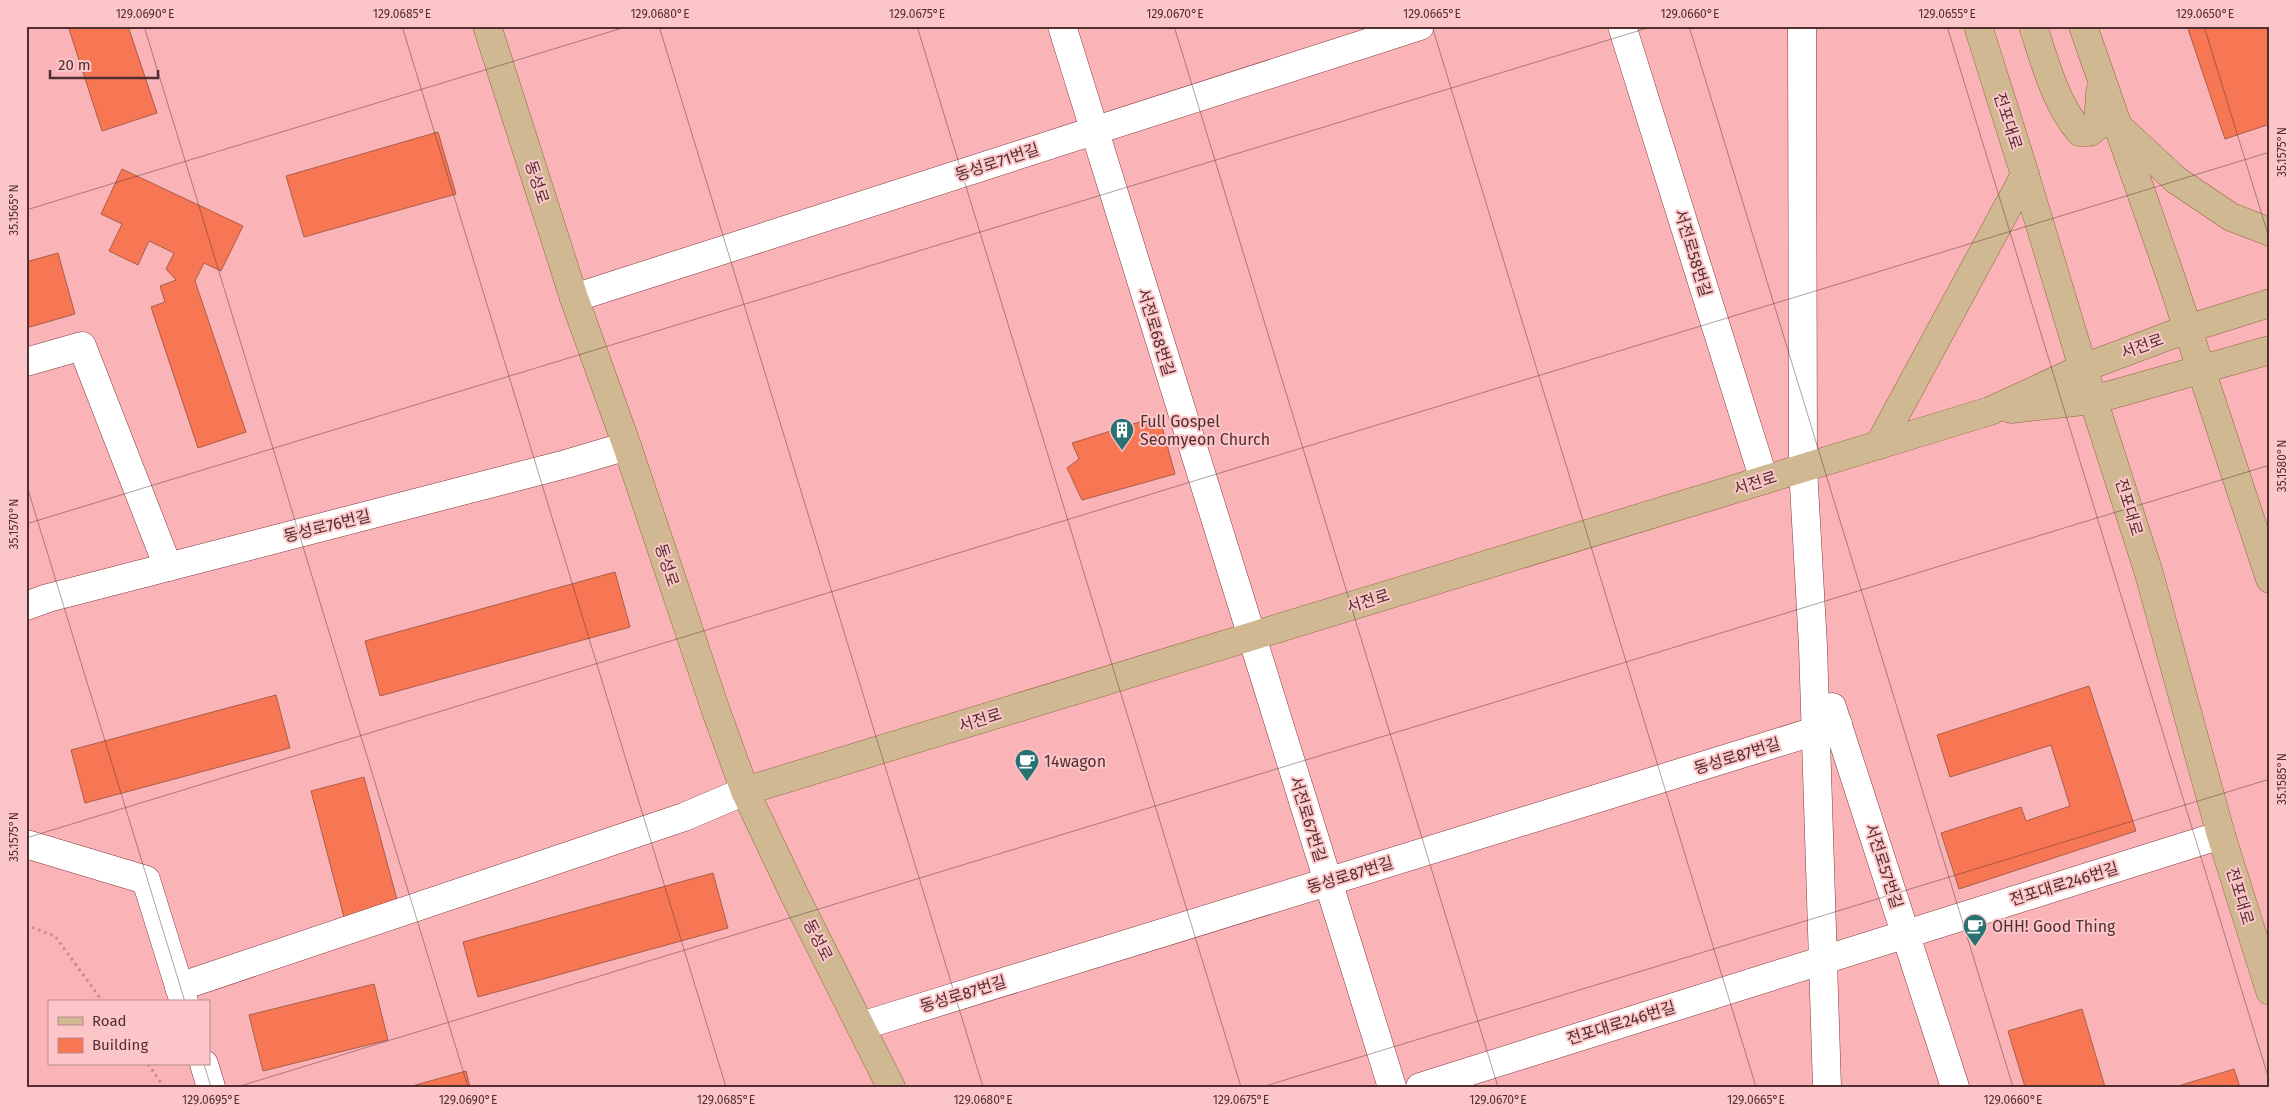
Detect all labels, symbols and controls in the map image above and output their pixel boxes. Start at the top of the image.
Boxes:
text: 129.0690°E [116,7,174,21]
text: 129.0685°E [373,7,431,21]
text: 129.0680°E [630,7,690,21]
text: 129.0675°E [889,7,945,21]
text: 129.0670°E [1146,7,1204,21]
text: 129.0665°E [1403,7,1461,21]
text: 129.0660°E [1661,7,1719,21]
text: 129.0655°E [1918,7,1976,21]
text: 129.0650°E [2176,7,2234,21]
scale bar [50,48,158,80]
text: 20 m [58,56,91,74]
street label: 전포대로 [1990,90,2026,152]
text: 35.1575°N [2275,127,2289,177]
street label: 동성로71번길 [953,139,1041,185]
street label: 동성로 [521,158,553,206]
text: 35.1565°N [7,184,21,236]
street label: 서전로58번길 [1671,207,1715,299]
street label: 서전로68번길 [1134,286,1178,378]
street label: 서전로 [2118,329,2166,362]
place label: Full Gospel Seomyeon Church [1140,412,1270,449]
building icon: Full Gospel Seomyeon Church [1109,417,1135,451]
text: 35.1580°N [2275,440,2289,492]
street label: 서전로 [1731,467,1779,499]
street label: 전포대로 [2111,476,2147,538]
text: 35.1570°N [7,499,21,549]
street label: 동성로76번길 [282,506,372,546]
street label: 동성로 [651,541,683,589]
street label: 서전로 [1344,585,1392,617]
street label: 서전로 [956,704,1004,736]
street label: 동성로87번길 [1692,734,1782,778]
cafe icon: 14wagon [1014,748,1040,782]
place label: 14wagon [1044,752,1106,771]
text: 35.1585°N [2275,753,2289,805]
street label: 서전로67번길 [1286,774,1330,864]
text: 35.1575°N [7,812,21,862]
street label: 서전로57번길 [1861,821,1907,911]
street label: 동성로87번길 [1305,853,1395,897]
street label: 전포대로246번길 [2007,858,2121,910]
street label: 전포대로 [2222,865,2258,927]
cafe icon: OHH! Good Thing [1962,913,1988,947]
street label: 동성로 [800,916,837,964]
place label: OHH! Good Thing [1992,917,2116,936]
street label: 동성로87번길 [918,972,1008,1016]
street label: 전포대로246번길 [1564,997,1678,1049]
legend [48,1000,210,1066]
text: Road [92,1012,127,1030]
text: Building [92,1036,148,1054]
text: 129.0695°E [182,1093,240,1107]
text: 129.0690°E [439,1093,497,1107]
text: 129.0685°E [697,1093,755,1107]
text: 129.0680°E [953,1093,1013,1107]
text: 129.0675°E [1213,1093,1269,1107]
text: 129.0670°E [1469,1093,1527,1107]
text: 129.0665°E [1727,1093,1785,1107]
text: 129.0660°E [1984,1093,2042,1107]

